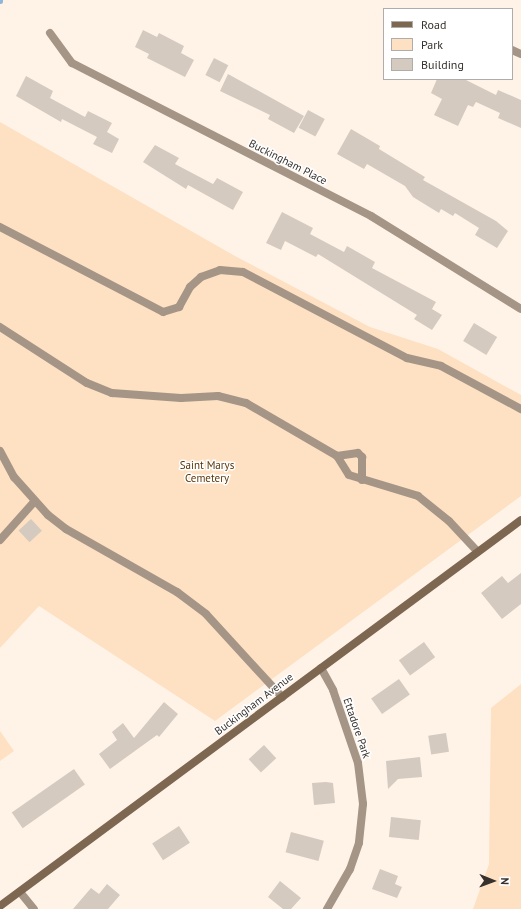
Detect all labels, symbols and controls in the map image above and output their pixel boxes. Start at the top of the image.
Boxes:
legend [383,8,513,80]
text: Road [421,17,446,32]
text: Park [421,37,443,52]
text: Building [421,57,464,72]
street label: Buckingham Place [247,137,329,187]
park label: Saint Marys Cemetery [180,459,234,485]
street label: Buckingham Avenue [212,670,296,738]
street label: Ettadore Park [340,696,374,760]
north arrow [473,861,513,901]
text: N [498,877,512,885]

